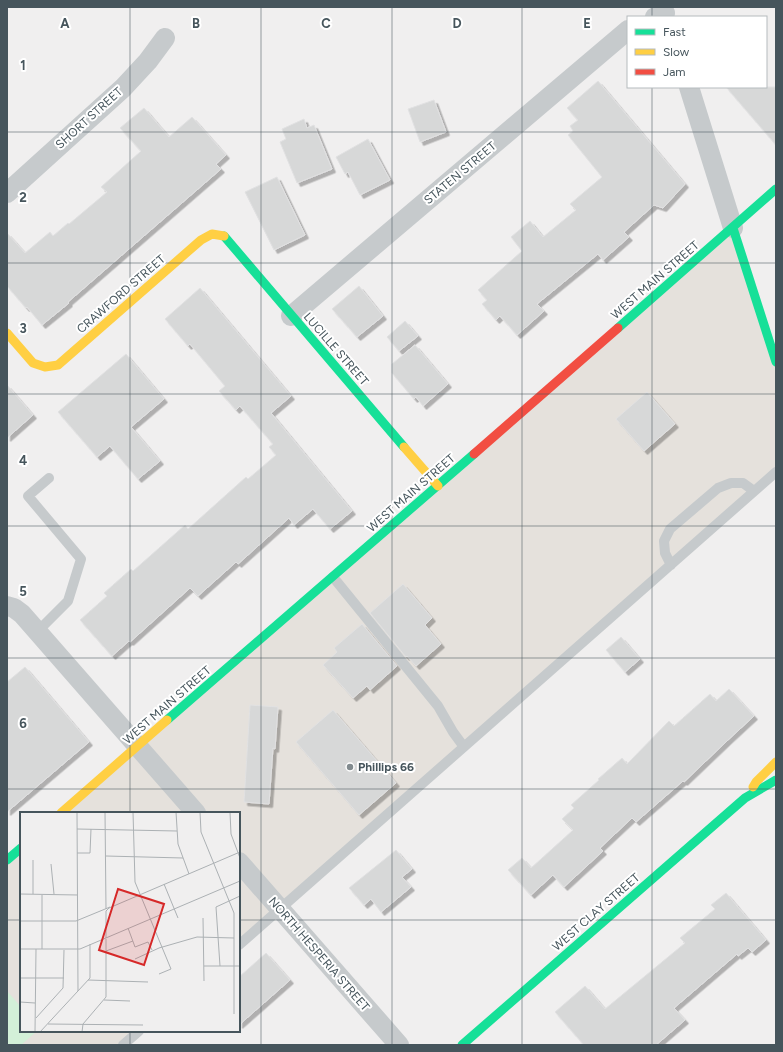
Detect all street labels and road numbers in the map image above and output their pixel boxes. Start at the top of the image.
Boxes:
street label: SHORT STREET [53,84,126,152]
street label: STATEN STREET [421,139,499,207]
street label: WEST MAIN STREET [608,238,702,322]
street label: CRAWFORD STREET [74,252,168,336]
street label: LUCILLE STREET [301,310,372,388]
street label: WEST MAIN STREET [364,451,458,535]
street label: WEST MAIN STREET [120,663,214,747]
street label: WEST CLAY STREET [550,870,643,954]
street label: NORTH HESPERIA STREET [266,894,373,1014]

